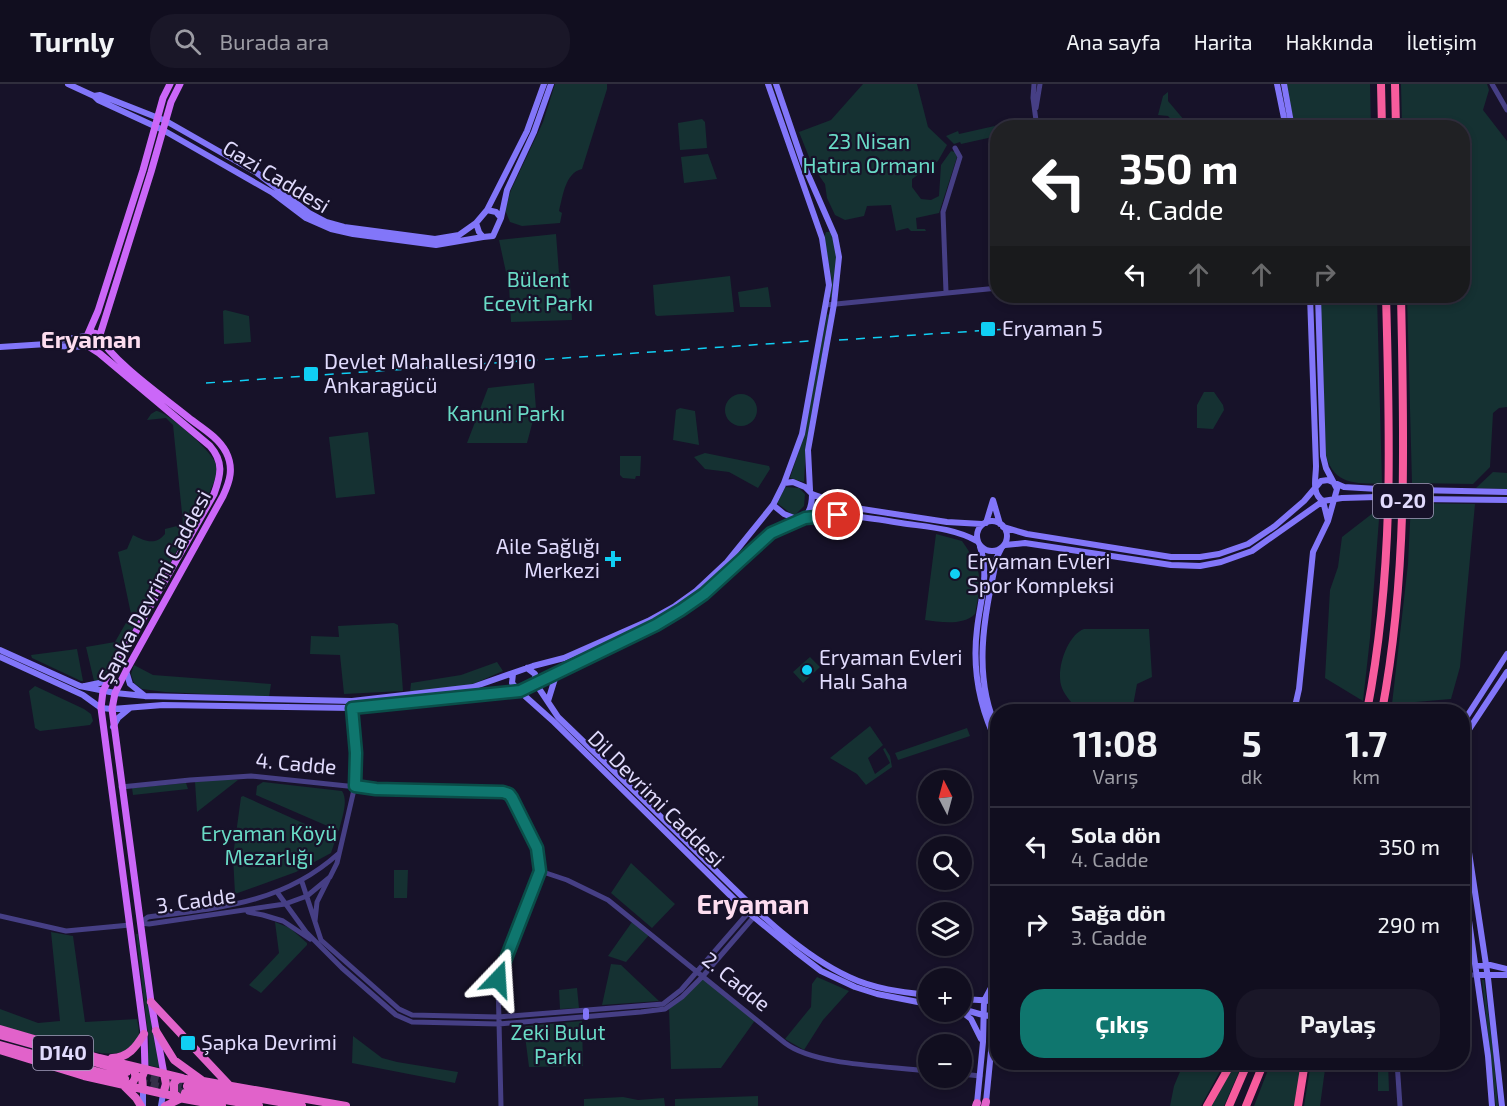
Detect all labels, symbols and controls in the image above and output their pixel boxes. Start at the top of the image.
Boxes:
search box [150,14,570,68]
text: Turnly [30,24,114,58]
icon: search [171,25,204,58]
text: Burada ara [219,28,329,54]
text: Ana sayfa [1066,29,1161,54]
text: Harita [1194,29,1253,54]
text: Hakkında [1286,29,1373,54]
text: İletişim [1406,29,1477,54]
park label: 23 Nisan Hatıra Ormanı [802,128,936,177]
street label: Gazi Caddesi [219,134,335,217]
text: 350 m [1119,142,1239,192]
icon: left [1020,144,1098,222]
text: 4. Cadde [1119,193,1223,225]
icon: left [1119,258,1152,291]
icon: ahead [1182,258,1215,291]
icon: ahead [1245,258,1278,291]
icon: right [1308,258,1341,291]
park label: Bülent Ecevit Parkı [483,266,593,315]
place label: Eryaman 5 [1002,315,1103,340]
marker: Eryaman 5 [979,320,997,338]
district label: Eryaman [41,324,141,353]
place label: Devlet Mahallesi/1910 Ankaragücü [324,348,536,397]
marker: Devlet Mahallesi/1910 Ankaragücü [302,365,320,383]
park label: Kanuni Parkı [447,400,565,425]
road number: O-20 [1373,484,1433,518]
street label: Şapka Devrimi Caddesi [92,485,217,688]
pin [812,489,863,540]
icon: arrive [821,498,854,531]
place label: Aile Sağlığı Merkezi [496,533,600,582]
place label: Eryaman Evleri Spor Kompleksi [967,548,1114,597]
marker: Aile Sağlığı Merkezi [604,550,622,568]
marker: Eryaman Evleri Spor Kompleksi [948,567,962,581]
place label: Eryaman Evleri Halı Saha [819,644,963,693]
marker: Eryaman Evleri Halı Saha [800,663,814,677]
text: 11:08 [1073,721,1158,764]
text: 5 [1242,721,1262,764]
text: 1.7 [1345,721,1387,764]
street label: Dil Devrimi Caddesi [584,725,730,871]
street label: 4. Cadde [255,747,338,778]
text: Varış [1093,764,1138,788]
text: dk [1241,764,1262,788]
text: km [1352,764,1380,788]
north arrow [918,770,972,824]
map controls [918,770,972,1088]
park label: Eryaman Köyü Mezarlığı [201,820,337,869]
text: Sola dön [1071,821,1161,847]
icon: left [1020,830,1053,863]
text: 350 m [1379,833,1440,859]
button: search [918,836,972,890]
text: 4. Cadde [1071,847,1148,871]
street label: 3. Cadde [154,882,237,917]
district label: Eryaman [696,887,810,920]
text: Sağa dön [1071,899,1166,925]
button: layers [918,902,972,956]
icon: right [1020,908,1053,941]
text: 290 m [1378,911,1440,937]
text: 3. Cadde [1071,925,1147,949]
street label: 2. Cadde [698,946,776,1016]
position arrow [466,947,530,1011]
button: + [918,968,972,1022]
button: Çıkış [1020,989,1224,1058]
button: Paylaş [1236,989,1440,1058]
park label: Zeki Bulut Parkı [511,1019,605,1068]
place label: Şapka Devrimi [201,1029,337,1056]
marker: Şapka Devrimi [179,1034,197,1052]
button: − [918,1034,972,1088]
road number: D140 [33,1036,93,1070]

